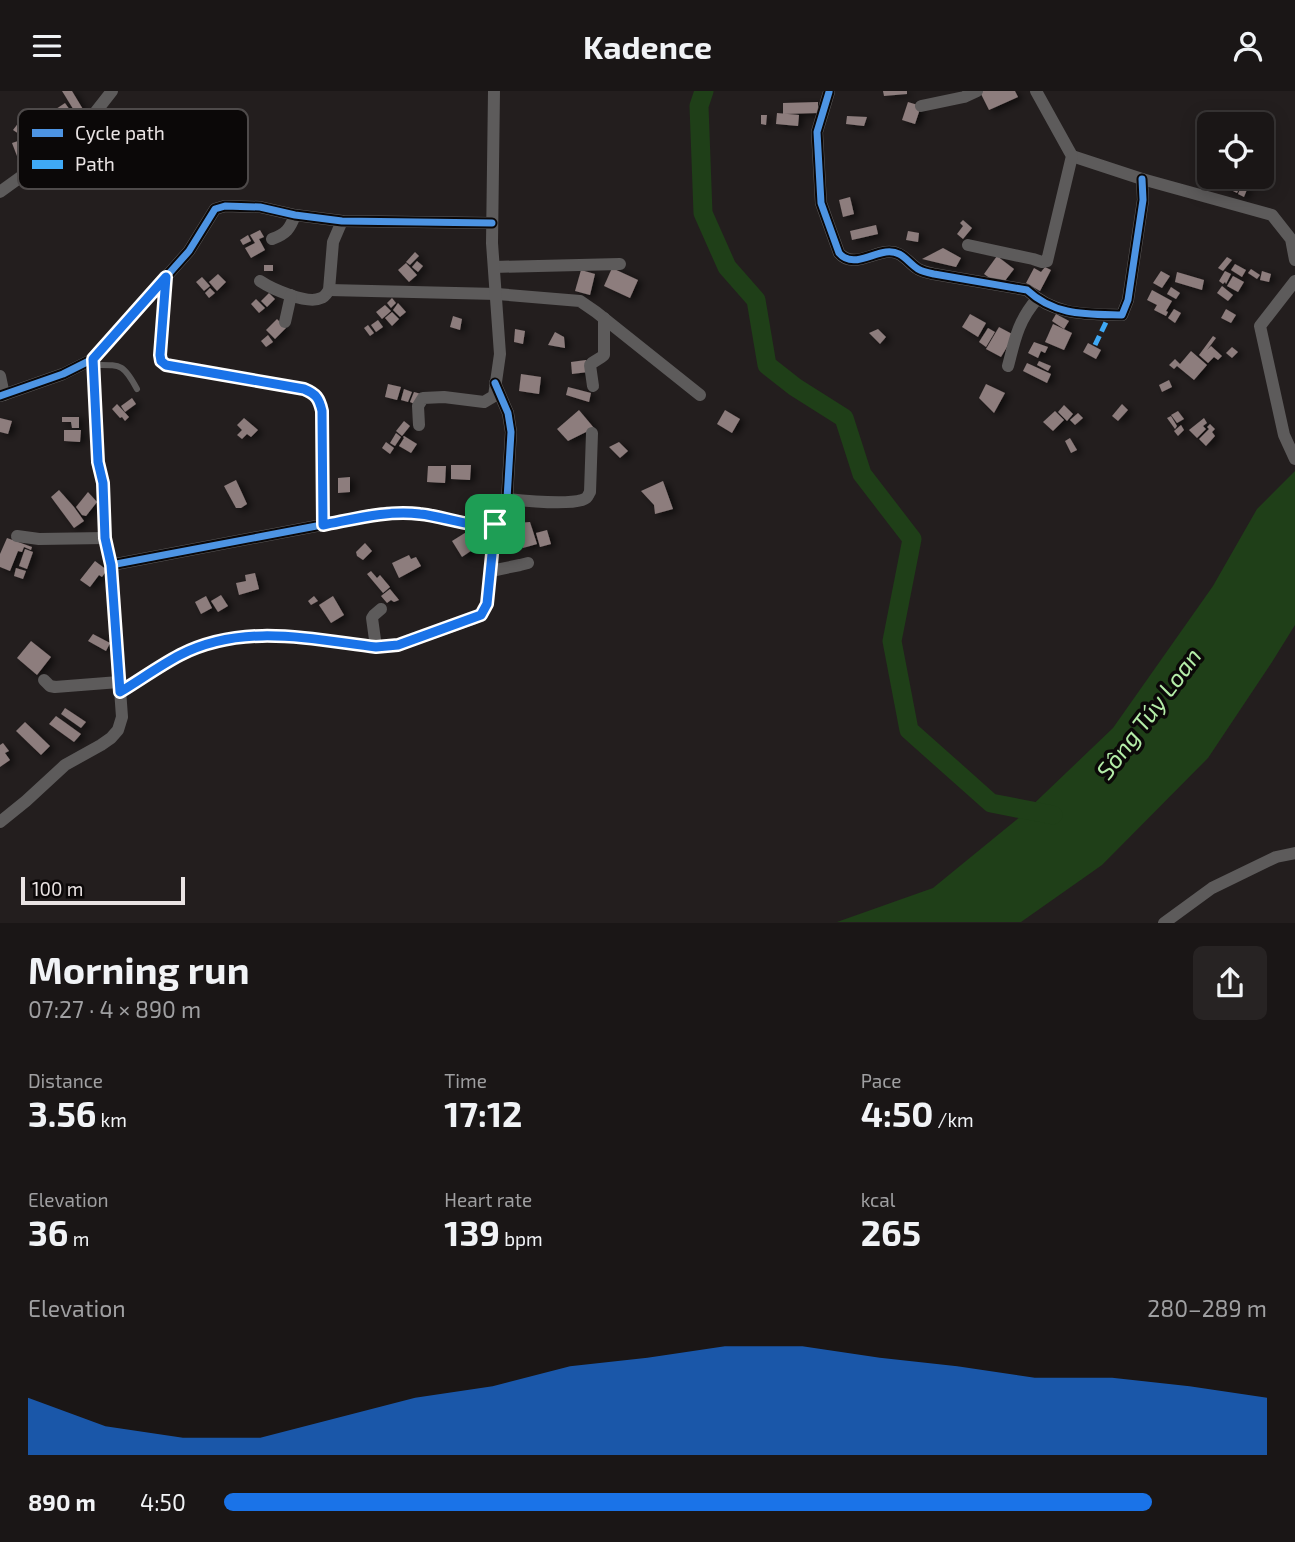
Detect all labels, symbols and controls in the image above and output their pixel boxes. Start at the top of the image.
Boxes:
icon: menu [28,27,66,65]
text: Kadence [583,27,712,65]
icon: person [1229,27,1267,65]
legend [18,109,248,189]
map controls [1197,112,1274,189]
button: locate [1197,112,1274,189]
text: Cycle path [75,121,165,144]
text: Path [75,152,115,175]
pin [465,494,525,554]
icon: arrive [476,505,514,543]
water label: Sông Túy Loan [1089,642,1207,784]
scale bar [21,873,186,905]
text: 100 m [32,877,83,900]
text: Morning run [28,946,249,992]
button: share [1193,946,1267,1020]
text: 07:27 · 4 × 890 m [28,995,201,1023]
text: Distance [28,1069,103,1092]
text: Time [444,1069,487,1092]
text: Pace [861,1069,902,1092]
text: 3.56 [28,1092,96,1134]
text: 17:12 [444,1092,522,1134]
text: 4:50 [861,1092,933,1134]
text: km [96,1108,127,1131]
text: /km [933,1108,974,1131]
text: Elevation [28,1188,109,1211]
text: Heart rate [444,1188,532,1211]
text: kcal [861,1188,895,1211]
text: 36 [28,1211,69,1253]
text: 139 [444,1211,500,1253]
text: 265 [861,1211,921,1253]
text: m [69,1227,89,1250]
text: bpm [500,1227,543,1250]
text: Elevation [28,1294,126,1322]
text: 280–289 m [1147,1294,1267,1322]
text: 890 m [28,1488,96,1516]
text: 4:50 [140,1488,186,1516]

